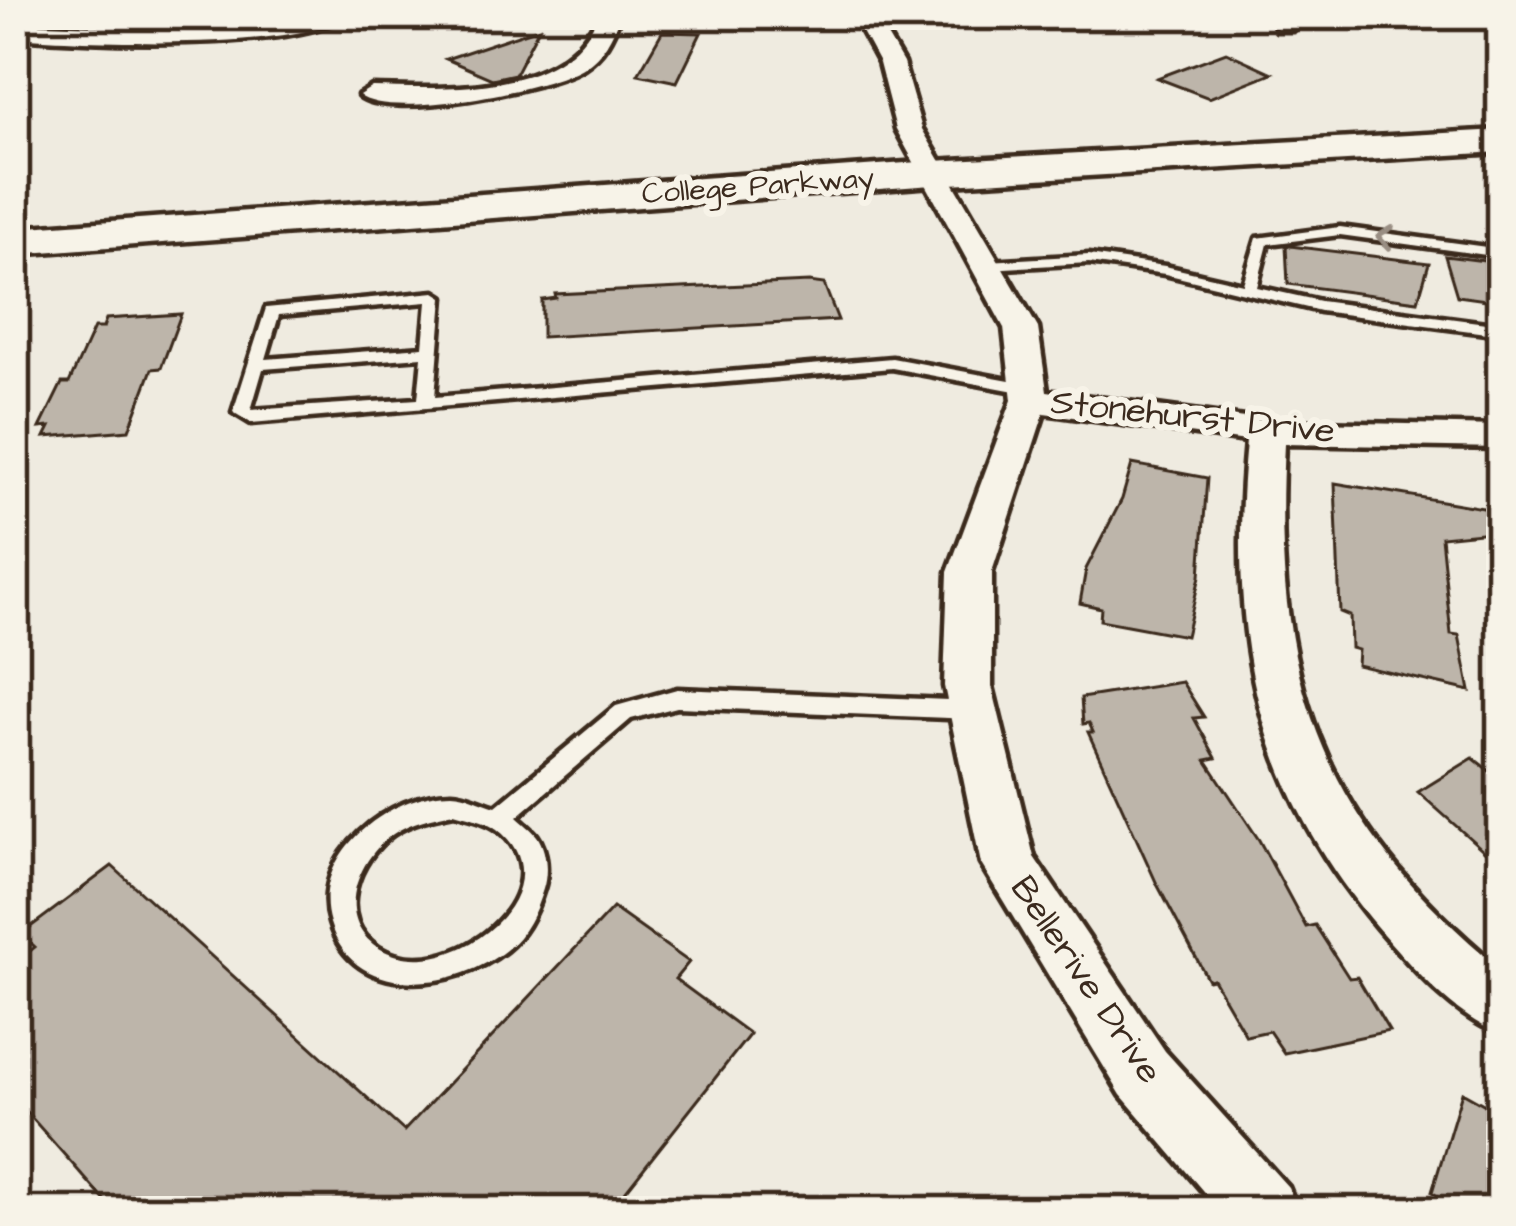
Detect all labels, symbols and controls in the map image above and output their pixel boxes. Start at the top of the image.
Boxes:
street label: College Parkway [640,157,876,216]
one-way arrow [1375,225,1395,251]
street label: Stonehurst Drive [1048,377,1338,457]
street label: Bellerive Drive [998,866,1174,1094]

